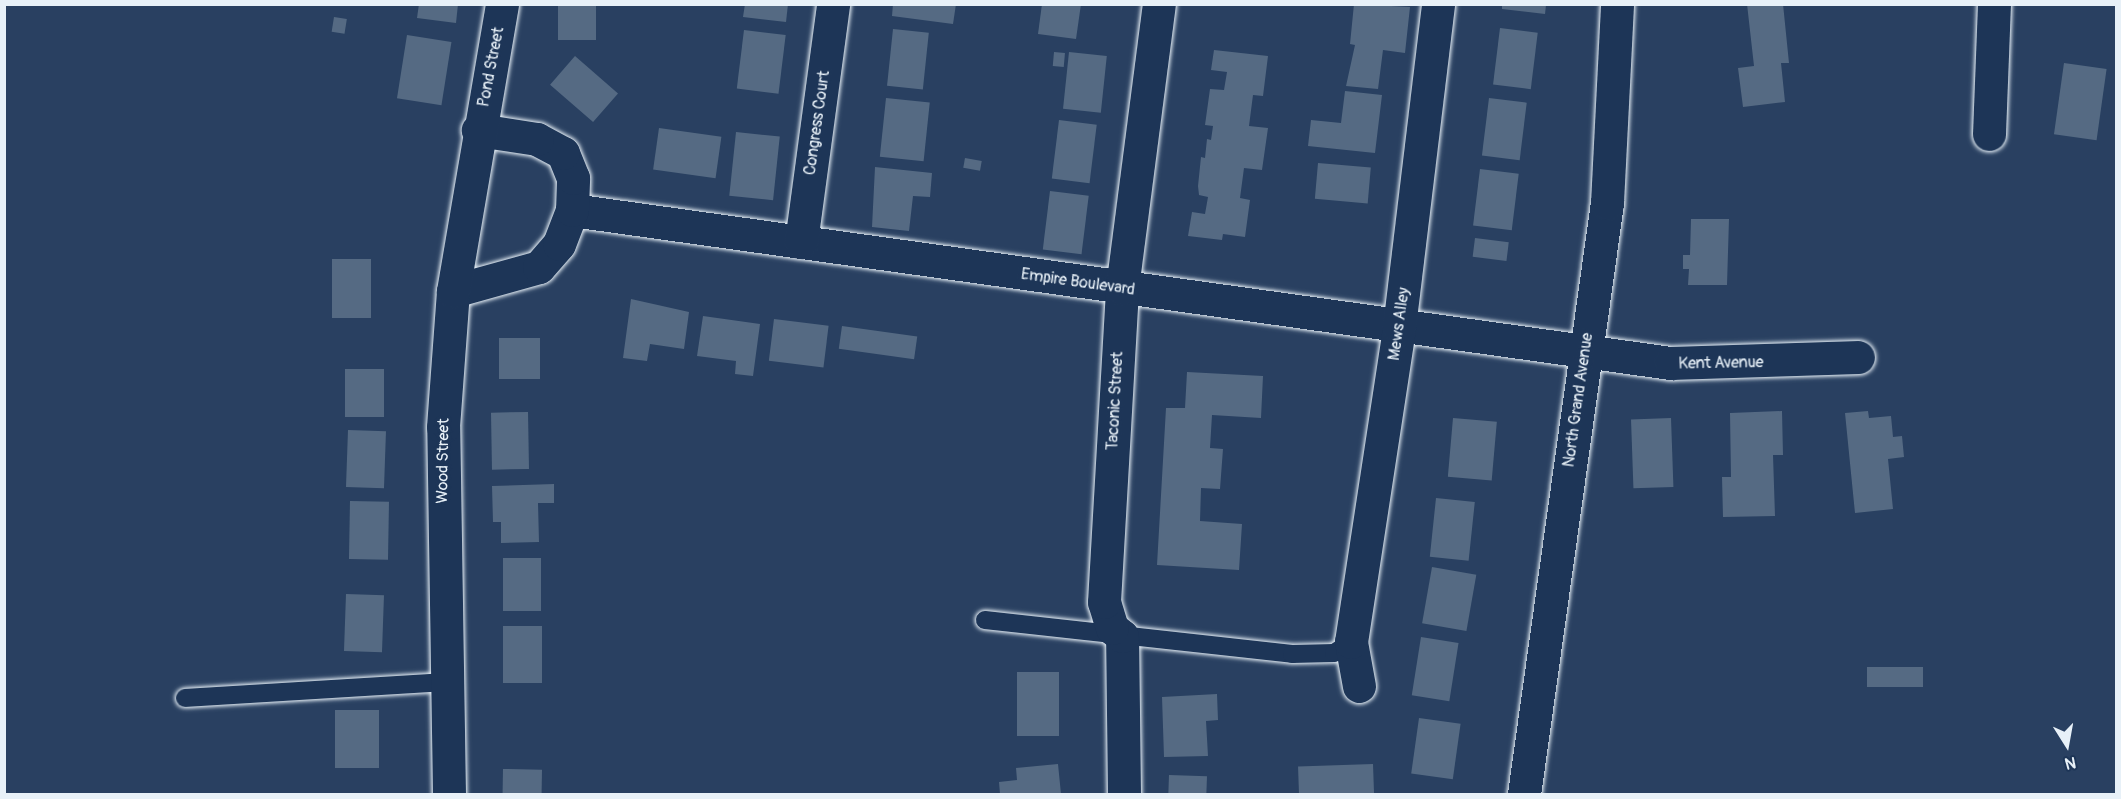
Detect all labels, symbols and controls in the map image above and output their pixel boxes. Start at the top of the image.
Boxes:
street label: Pond Street [474,25,508,109]
street label: Congress Court [800,70,834,176]
street label: Empire Boulevard [1020,264,1136,300]
street label: Mews Alley [1384,286,1414,362]
street label: North Grand Avenue [1559,332,1597,468]
street label: Taconic Street [1103,351,1127,451]
street label: Kent Avenue [1678,353,1764,373]
street label: Wood Street [433,418,453,504]
north arrow [2037,715,2097,775]
text: N [2063,752,2078,774]

